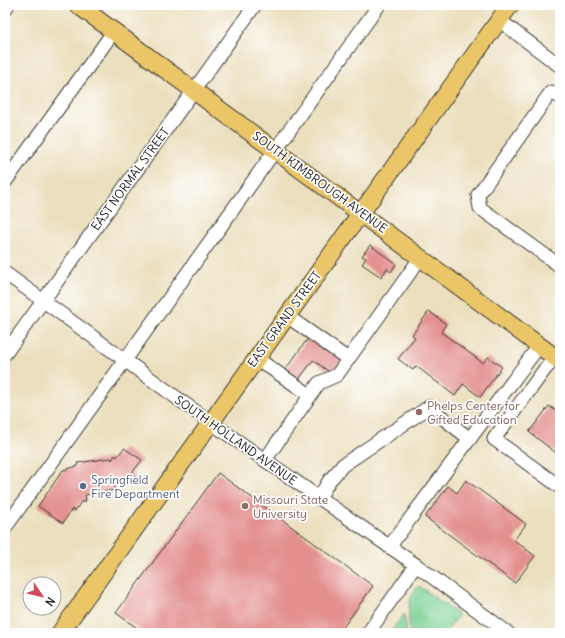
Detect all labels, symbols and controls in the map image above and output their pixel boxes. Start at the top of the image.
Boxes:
street label: EAST NORMAL STREET [88,125,172,233]
street label: SOUTH KIMBROUGH AVENUE [250,128,390,236]
street label: EAST GRAND STREET [244,268,324,370]
street label: SOUTH HOLLAND AVENUE [172,392,300,488]
place label: Phelps Center for Gifted Education [427,398,520,427]
marker: Phelps Center for Gifted Education [414,407,424,417]
place label: Springfield Fire Department [91,472,180,501]
marker: Springfield Fire Department [78,481,88,491]
place label: Missouri State University [253,492,328,521]
marker: Missouri State University [240,501,250,511]
north arrow [22,576,62,616]
text: N [42,595,58,609]

